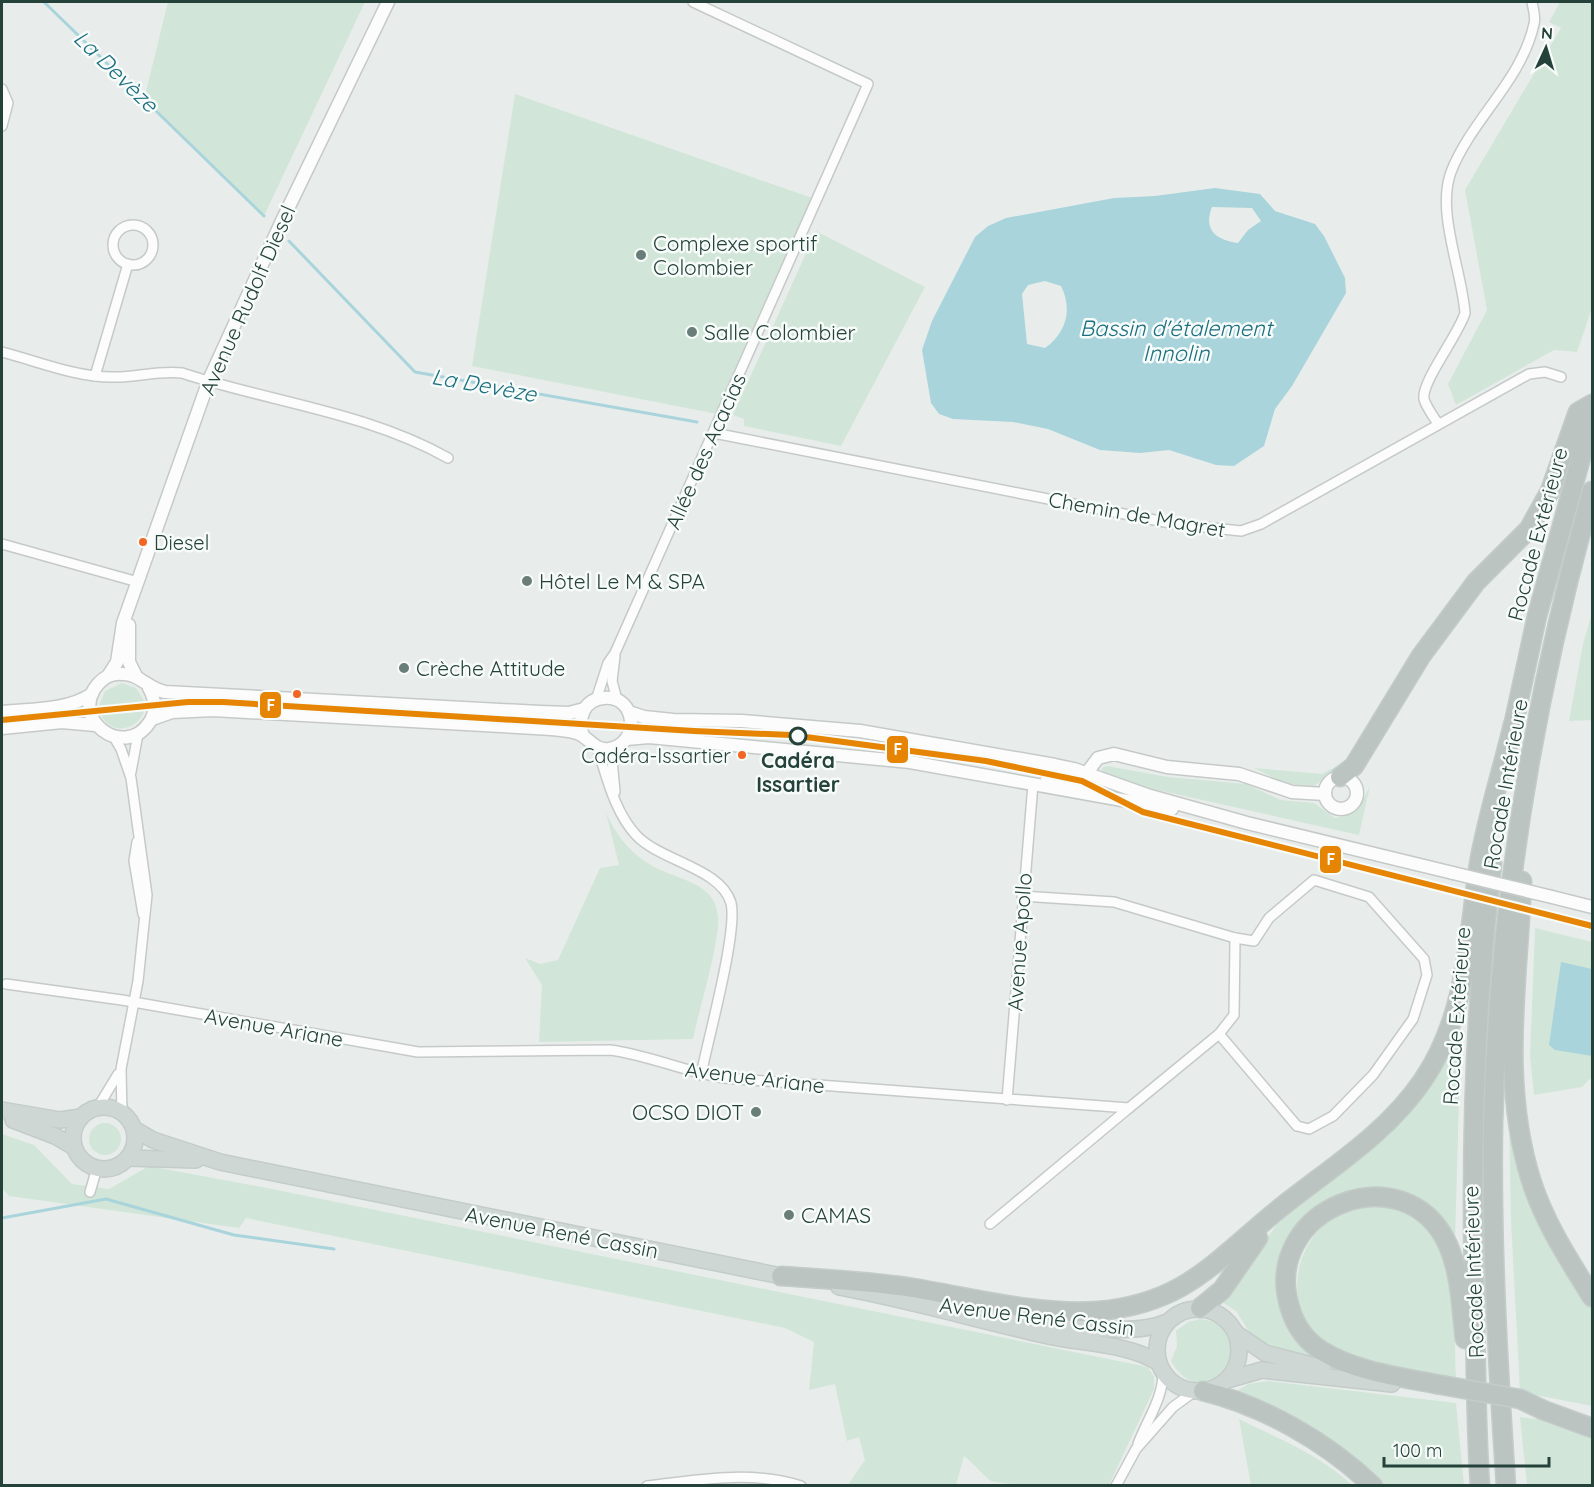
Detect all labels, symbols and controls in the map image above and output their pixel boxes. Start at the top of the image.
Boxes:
north arrow [1516,18,1576,78]
text: N [1540,23,1554,43]
water label: La Devèze [68,24,165,119]
street label: Avenue Rudolf Diesel [193,201,301,399]
place label: Complexe sportif Colombier [653,230,818,280]
marker: Complexe sportif Colombier [634,248,648,262]
water label: Bassin d'étalement Innolin [1080,314,1275,367]
place label: Salle Colombier [704,319,856,345]
marker: Salle Colombier [685,325,699,339]
water label: La Devèze [429,362,540,408]
street label: Allée des Acacias [659,369,751,533]
street label: Rocade Extérieure [1501,444,1573,624]
street label: Chemin de Magret [1047,486,1227,542]
place label: Diesel [154,530,209,555]
marker: Diesel [137,536,149,548]
place label: Hôtel Le M & SPA [539,568,705,594]
marker: Hôtel Le M & SPA [520,574,534,588]
place label: Crèche Attitude [416,655,565,681]
marker: Crèche Attitude [397,661,411,675]
unlabelled marker [291,688,303,700]
line badge: F [259,691,282,719]
text: F [267,695,276,715]
street label: Rocade Intérieure [1477,697,1533,871]
marker: Cadéra Issartier [789,727,807,745]
line badge: F [886,735,909,764]
text: F [894,739,903,759]
place label: Cadéra-Issartier [581,743,731,768]
place label: Cadéra Issartier [756,747,840,797]
marker: Cadéra-Issartier [736,749,748,761]
line badge: F [1319,845,1342,874]
text: F [1327,849,1336,869]
street label: Avenue Apollo [1001,872,1037,1012]
street label: Rocade Extérieure [1437,926,1475,1106]
street label: Avenue Ariane [203,1002,345,1052]
street label: Avenue Ariane [684,1056,826,1098]
place label: OCSO DIOT [632,1099,744,1125]
marker: OCSO DIOT [749,1105,763,1119]
street label: Rocade Intérieure [1457,1185,1489,1359]
street label: Avenue René Cassin [463,1201,661,1263]
place label: CAMAS [801,1202,871,1228]
marker: CAMAS [782,1208,796,1222]
street label: Avenue René Cassin [938,1291,1136,1341]
scale bar [1384,1430,1549,1468]
text: 100 m [1393,1439,1442,1462]

